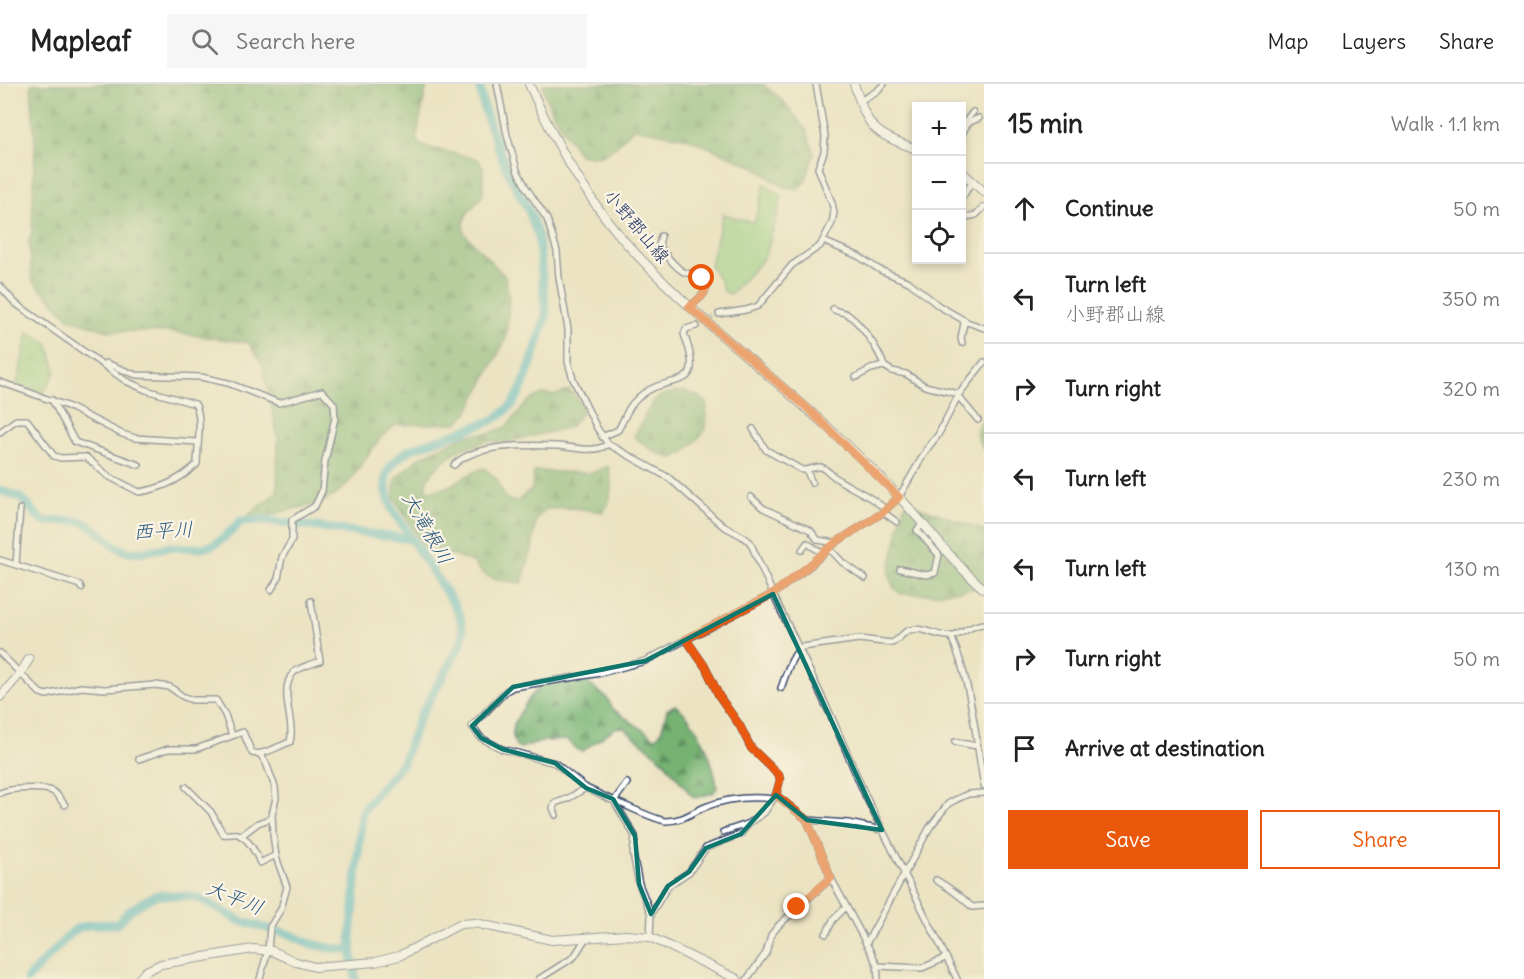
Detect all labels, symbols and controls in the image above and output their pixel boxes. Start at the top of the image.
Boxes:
search box [167,14,587,68]
text: Mapleaf [30,23,131,59]
icon: search [188,25,221,58]
text: Search here [236,27,355,55]
text: Map [1268,28,1308,55]
text: Layers [1341,28,1406,55]
text: Share [1439,28,1494,55]
map controls [912,102,966,264]
button: + [912,102,966,156]
text: 15 min [1008,107,1083,140]
text: Walk · 1.1 km [1391,111,1500,136]
button: − [912,156,966,210]
street label: 小野郡山線 [599,184,675,268]
icon: ahead [1008,192,1041,225]
text: Continue [1065,194,1154,222]
text: 50 m [1453,196,1500,221]
button: locate [912,210,966,264]
route start [688,264,714,290]
text: Turn left [1065,270,1146,298]
icon: left [1008,282,1041,315]
text: 350 m [1442,286,1500,311]
text: 小野郡山線 [1065,301,1165,326]
icon: right [1008,372,1041,405]
text: Turn right [1065,374,1161,402]
text: 320 m [1442,376,1500,401]
icon: left [1008,462,1041,495]
text: Turn left [1065,464,1146,492]
text: 230 m [1442,466,1500,491]
water label: 大滝根川 [397,487,459,569]
water label: 西平川 [132,516,194,544]
icon: left [1008,552,1041,585]
text: Turn left [1065,554,1146,582]
text: 130 m [1445,556,1500,581]
icon: right [1008,642,1041,675]
text: Turn right [1065,644,1161,672]
text: 50 m [1453,646,1500,671]
icon: arrive [1008,732,1041,765]
text: Arrive at destination [1065,734,1265,762]
button: Save [1008,810,1248,869]
button: Share [1260,810,1500,869]
water label: 大平川 [203,874,267,920]
route end [783,893,809,919]

